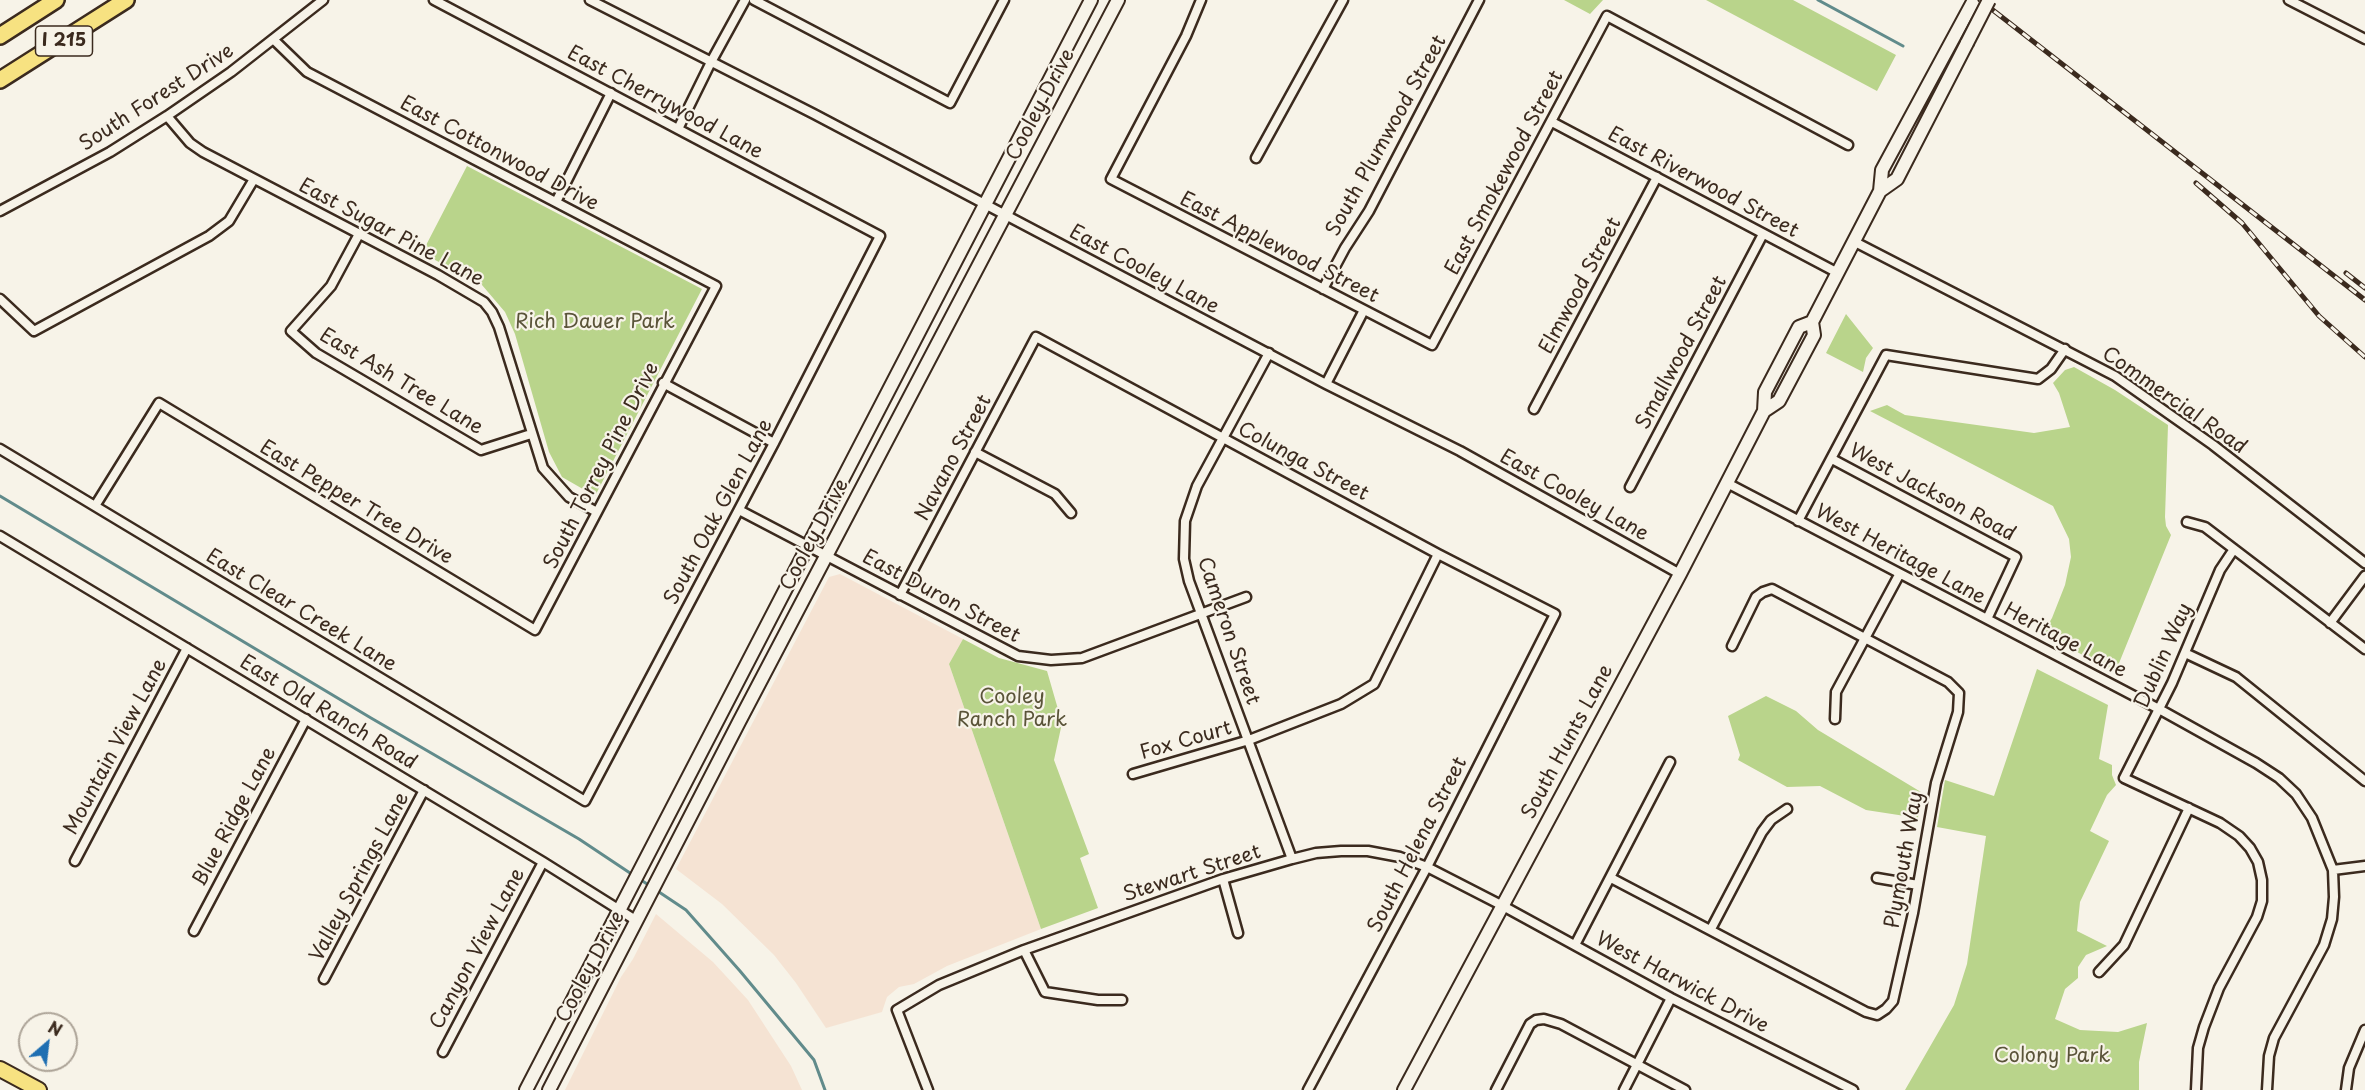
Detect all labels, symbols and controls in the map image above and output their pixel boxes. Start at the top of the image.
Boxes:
road number: I 215 [36,26,92,56]
street label: South Plumwood Street [1322,31,1452,241]
street label: South Forest Drive [76,39,238,157]
street label: East Cherrywood Lane [563,41,767,165]
street label: Cooley Drive [1002,45,1080,165]
street label: East Smokewood Street [1441,67,1569,279]
street label: East Cottonwood Drive [396,91,602,217]
street label: East Riverwood Street [1604,123,1802,243]
street label: East Sugar Pine Lane [294,174,488,292]
street label: East Applewood Street [1176,187,1382,309]
street label: Elmwood Street [1535,214,1627,358]
street label: East Cooley Lane [1065,220,1223,320]
street label: Smallwood Street [1631,272,1733,434]
park label: Rich Dauer Park [515,310,675,334]
street label: East Ash Tree Lane [315,324,487,440]
street label: Commercial Road [2097,342,2251,460]
street label: South Torrey Pine Drive [539,359,665,573]
street label: Navano Street [911,391,997,525]
street label: South Oak Glen Lane [660,415,778,609]
street label: Colunga Street [1233,417,1373,507]
street label: East Pepper Tree Drive [255,436,457,570]
street label: West Jackson Road [1845,439,2019,547]
street label: East Cooley Lane [1495,445,1653,547]
street label: Cooley Drive [776,475,854,595]
street label: West Heritage Lane [1811,500,1989,610]
street label: East Clear Creek Lane [201,545,401,677]
street label: East Duron Street [858,545,1024,649]
street label: Cameron Street [1191,554,1265,708]
street label: Heritage Lane [1999,598,2131,684]
street label: Dublin Way [2130,600,2198,712]
street label: East Old Ranch Road [235,651,421,775]
street label: Mountain View Lane [59,655,173,839]
street label: South Hunts Lane [1517,661,1619,823]
park label: Cooley Ranch Park [957,685,1067,732]
street label: Fox Court [1137,716,1235,766]
street label: Blue Ridge Lane [188,743,282,891]
street label: South Helena Street [1363,753,1473,937]
street label: Valley Springs Lane [305,788,415,966]
street label: Plymouth Way [1881,789,1929,931]
street label: Stewart Street [1120,840,1264,908]
street label: Canyon View Lane [425,864,531,1034]
street label: Cooley Drive [552,907,630,1027]
street label: West Harwick Drive [1592,927,1772,1039]
north arrow [18,1012,78,1072]
text: N [44,1014,67,1041]
park label: Colony Park [1994,1044,2110,1068]

